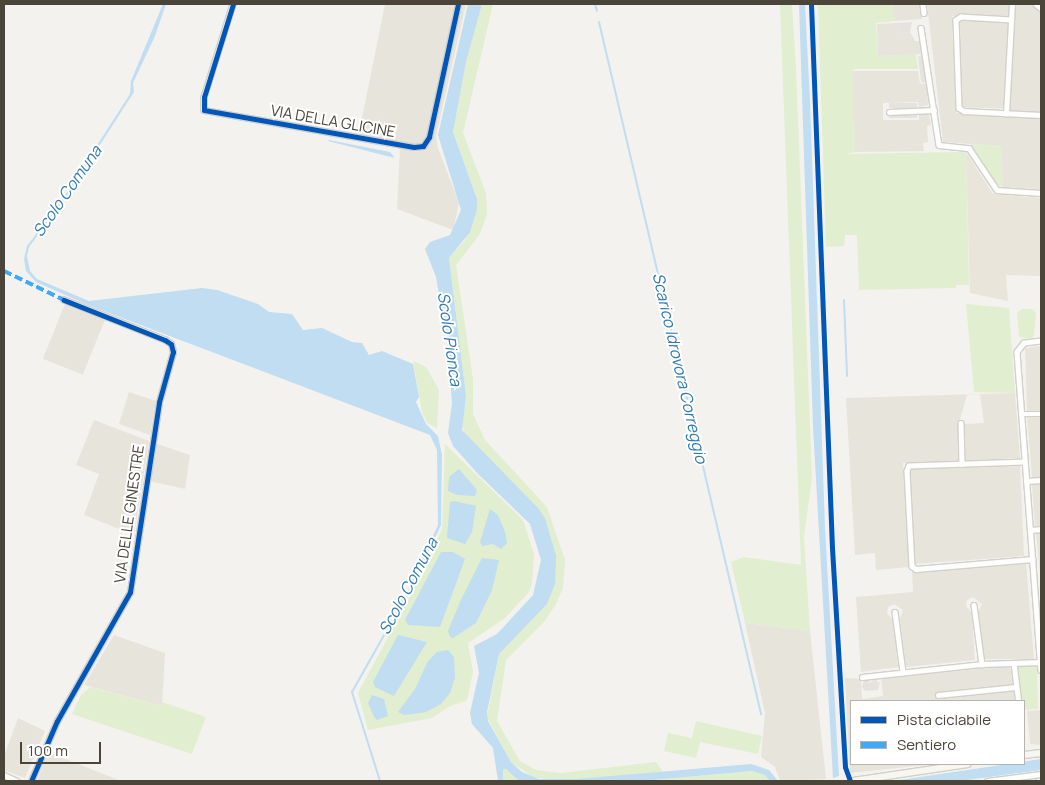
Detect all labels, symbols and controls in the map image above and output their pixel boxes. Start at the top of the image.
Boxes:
street label: VIA DELLA GLICINE [269,101,397,141]
water label: Scolo Comuna [29,142,105,240]
water label: Scarico Idrovora Correggio [649,271,711,465]
water label: Scolo Pionca [434,291,466,387]
street label: VIA DELLE GINESTRE [110,444,148,584]
water label: Scolo Comuna [374,534,442,638]
legend [850,700,1025,765]
text: Pista ciclabile [897,709,991,730]
scale bar [22,732,104,764]
text: Sentiero [897,734,956,755]
text: 100 m [28,740,68,761]

